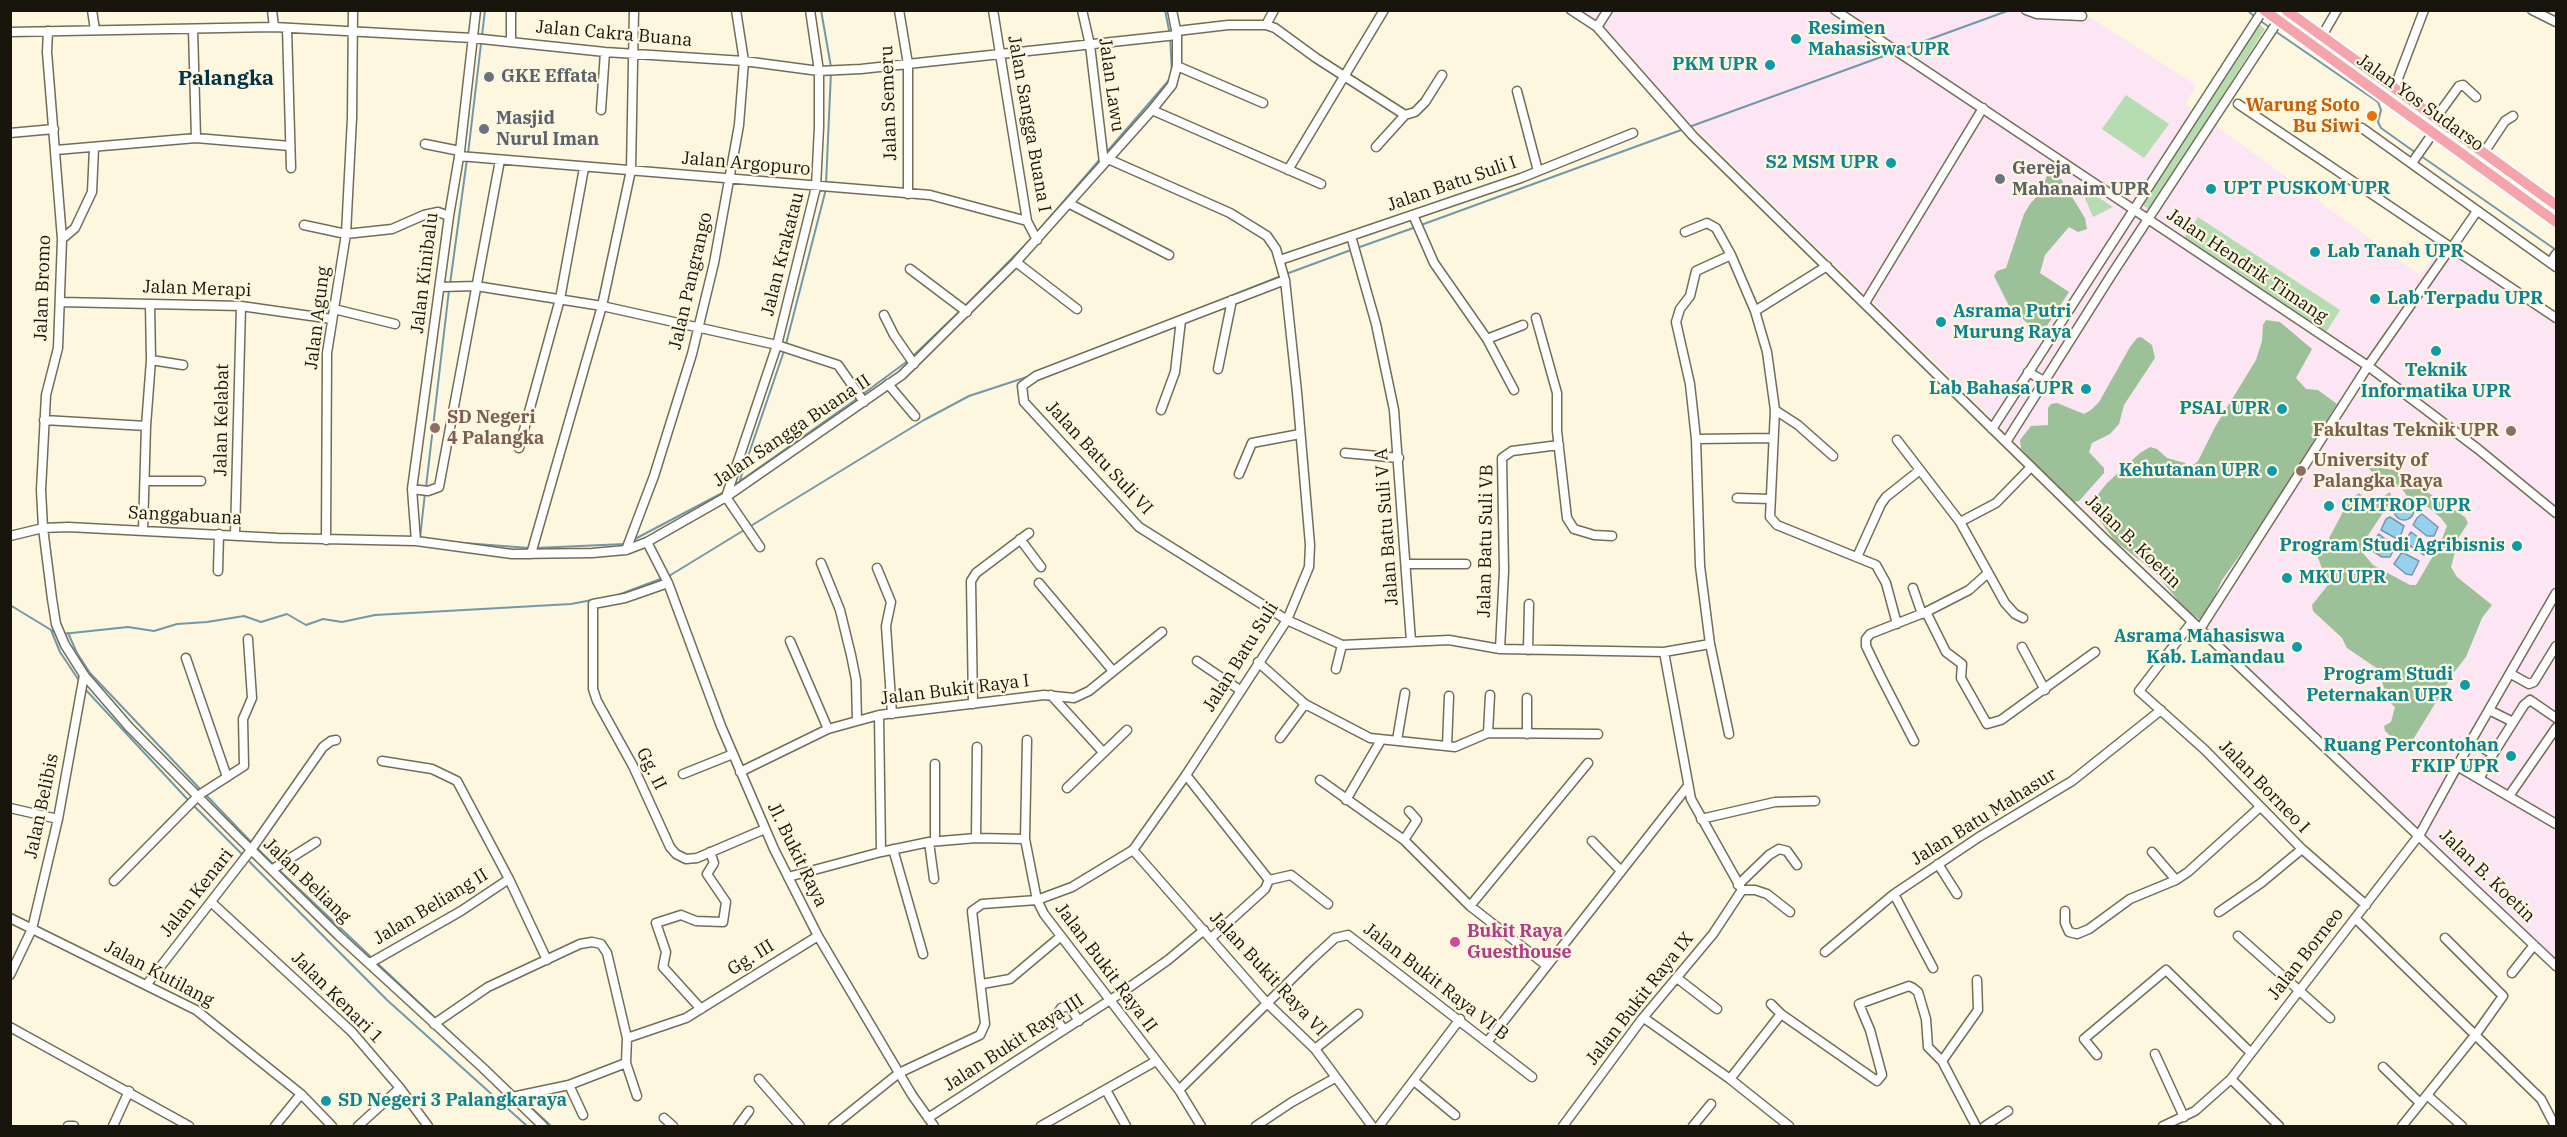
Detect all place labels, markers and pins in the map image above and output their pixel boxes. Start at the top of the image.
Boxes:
place label: Resimen Mahasiswa UPR [1808,18,1950,60]
marker: Resimen Mahasiswa UPR [1789,32,1803,46]
place label: PKM UPR [1672,54,1758,76]
marker: PKM UPR [1763,58,1777,72]
place label: GKE Effata [501,66,598,88]
marker: GKE Effata [482,70,496,84]
place label: Warung Soto Bu Siwi [2246,95,2360,138]
place label: Masjid Nurul Iman [496,108,599,150]
marker: Warung Soto Bu Siwi [2365,109,2379,123]
marker: Masjid Nurul Iman [477,122,491,136]
place label: S2 MSM UPR [1766,152,1879,174]
marker: S2 MSM UPR [1884,156,1898,170]
place label: Gereja Mahanaim UPR [2012,158,2150,201]
marker: Gereja Mahanaim UPR [1993,172,2007,186]
place label: UPT PUSKOM UPR [2223,178,2390,200]
marker: UPT PUSKOM UPR [2204,182,2218,196]
place label: Lab Tanah UPR [2327,241,2464,263]
marker: Lab Tanah UPR [2308,245,2322,259]
place label: Lab Terpadu UPR [2387,288,2543,310]
marker: Lab Terpadu UPR [2368,292,2382,306]
place label: Asrama Putri Murung Raya [1953,301,2072,344]
marker: Asrama Putri Murung Raya [1934,315,1948,329]
marker: Teknik Informatika UPR [2429,344,2443,358]
place label: Teknik Informatika UPR [2361,360,2511,403]
place label: Lab Bahasa UPR [1929,378,2074,400]
marker: Lab Bahasa UPR [2079,382,2093,396]
place label: PSAL UPR [2180,398,2270,420]
marker: PSAL UPR [2275,402,2289,416]
place label: SD Negeri 4 Palangka [447,407,544,450]
place label: Fakultas Teknik UPR [2313,420,2499,442]
marker: SD Negeri 4 Palangka [428,421,442,435]
marker: Fakultas Teknik UPR [2504,424,2518,438]
place label: University of Palangka Raya [2313,450,2443,492]
place label: Kehutanan UPR [2119,460,2260,482]
marker: Kehutanan UPR [2265,464,2279,478]
marker: University of Palangka Raya [2294,464,2308,478]
place label: CIMTROP UPR [2341,495,2471,517]
marker: CIMTROP UPR [2322,499,2336,513]
place label: Program Studi Agribisnis [2280,535,2505,557]
marker: Program Studi Agribisnis [2510,539,2524,553]
place label: MKU UPR [2299,567,2386,589]
marker: MKU UPR [2280,571,2294,585]
place label: Asrama Mahasiswa Kab. Lamandau [2114,626,2285,668]
marker: Asrama Mahasiswa Kab. Lamandau [2290,640,2304,654]
place label: Program Studi Peternakan UPR [2306,664,2453,706]
marker: Program Studi Peternakan UPR [2458,678,2472,692]
place label: Ruang Percontohan FKIP UPR [2324,735,2499,777]
marker: Ruang Percontohan FKIP UPR [2504,749,2518,763]
place label: Bukit Raya Guesthouse [1467,921,1572,964]
marker: Bukit Raya Guesthouse [1448,935,1462,949]
place label: SD Negeri 3 Palangkaraya [338,1090,567,1112]
marker: SD Negeri 3 Palangkaraya [319,1094,333,1108]

